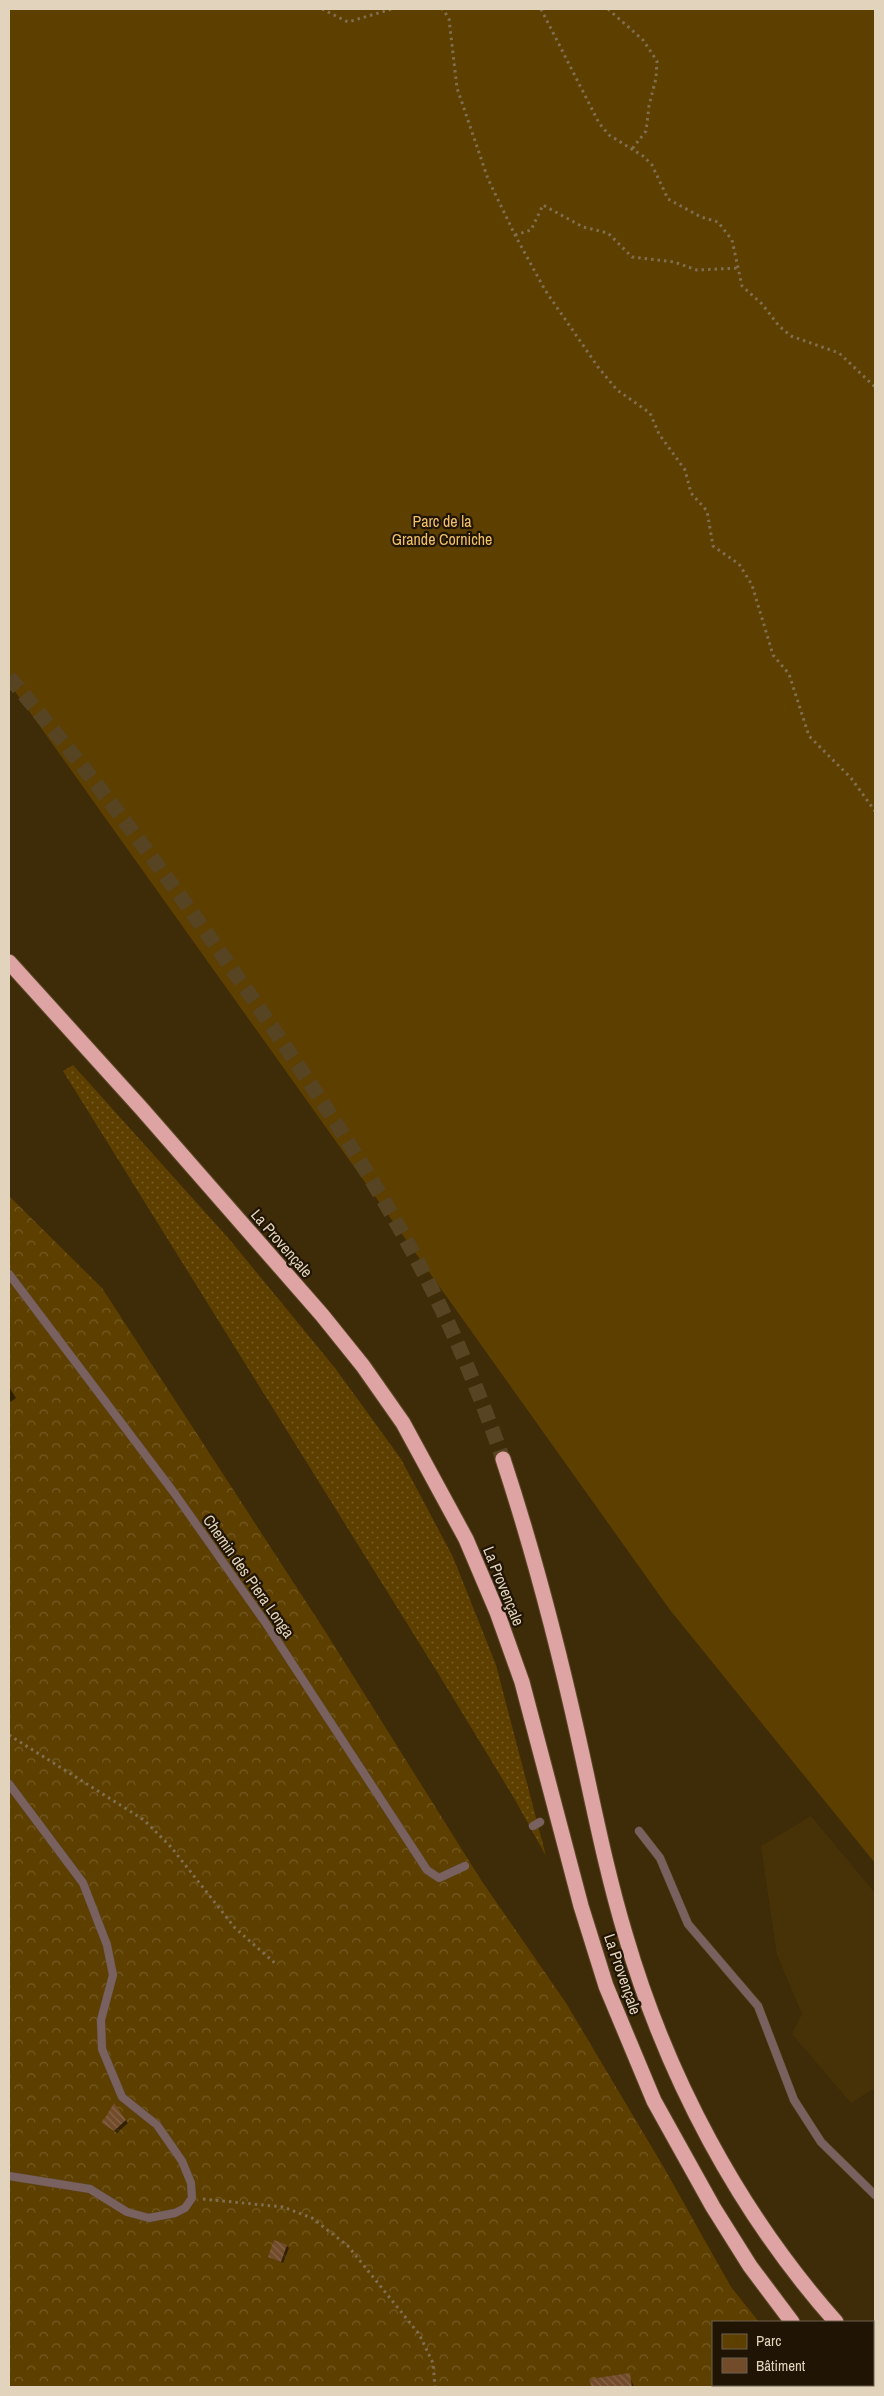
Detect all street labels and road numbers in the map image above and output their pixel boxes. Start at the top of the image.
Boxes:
street label: La Provençale [246,1204,318,1282]
street label: Chemin des Piera Longa [198,1510,300,1643]
street label: La Provençale [478,1543,530,1629]
street label: La Provençale [599,1931,647,2017]

